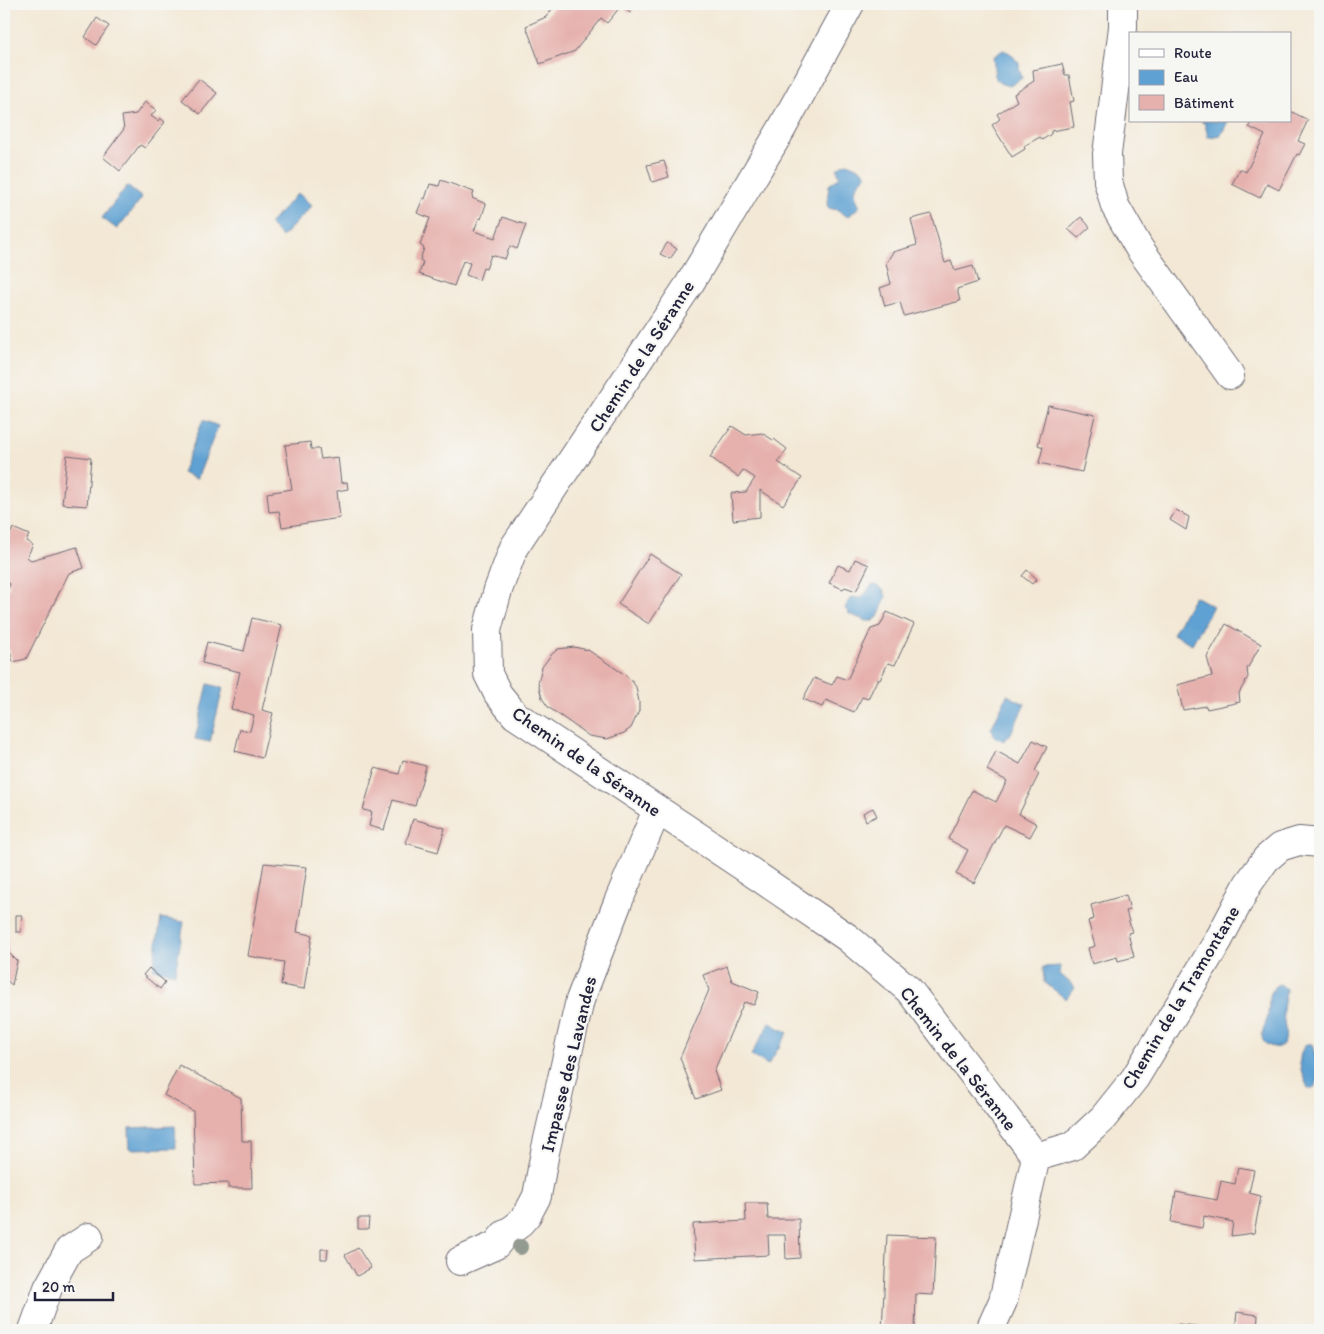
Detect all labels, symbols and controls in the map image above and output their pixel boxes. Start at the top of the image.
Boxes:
legend [1129,32,1292,122]
text: Route [1174,44,1212,62]
text: Eau [1174,68,1198,86]
text: Bâtiment [1174,94,1235,112]
street label: Chemin de la Séranne [584,276,699,437]
street label: Chemin de la Séranne [508,701,666,822]
street label: Chemin de la Tramontane [1116,901,1244,1093]
street label: Impasse des Lavandes [536,974,601,1154]
street label: Chemin de la Séranne [895,982,1022,1135]
scale bar [35,1269,112,1301]
text: 20 m [42,1278,76,1296]

